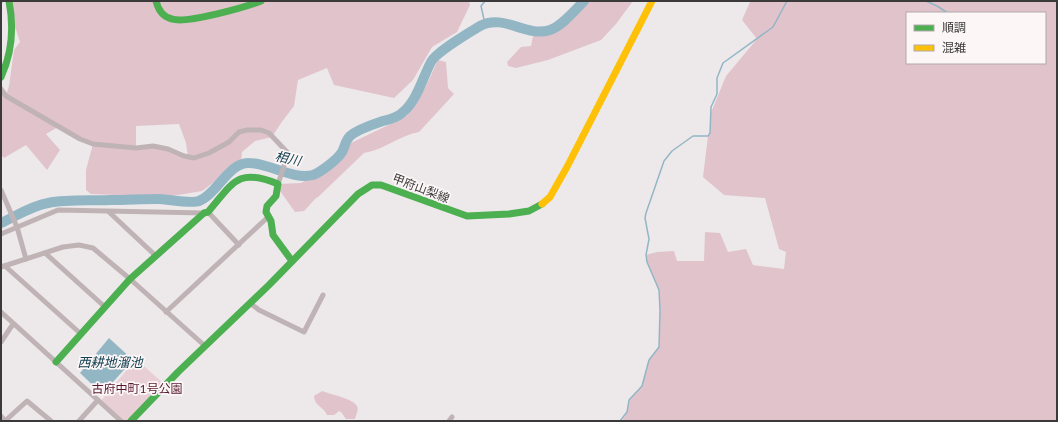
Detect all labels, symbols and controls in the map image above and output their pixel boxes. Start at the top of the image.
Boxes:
legend [906,12,1046,64]
text: 順調 [942,20,966,35]
text: 混雑 [942,40,966,55]
water label: 相川 [274,147,304,169]
street label: 甲府山梨線 [390,170,452,206]
water label: 西耕地溜池 [77,354,144,370]
park label: 古府中町1号公園 [92,381,182,396]

